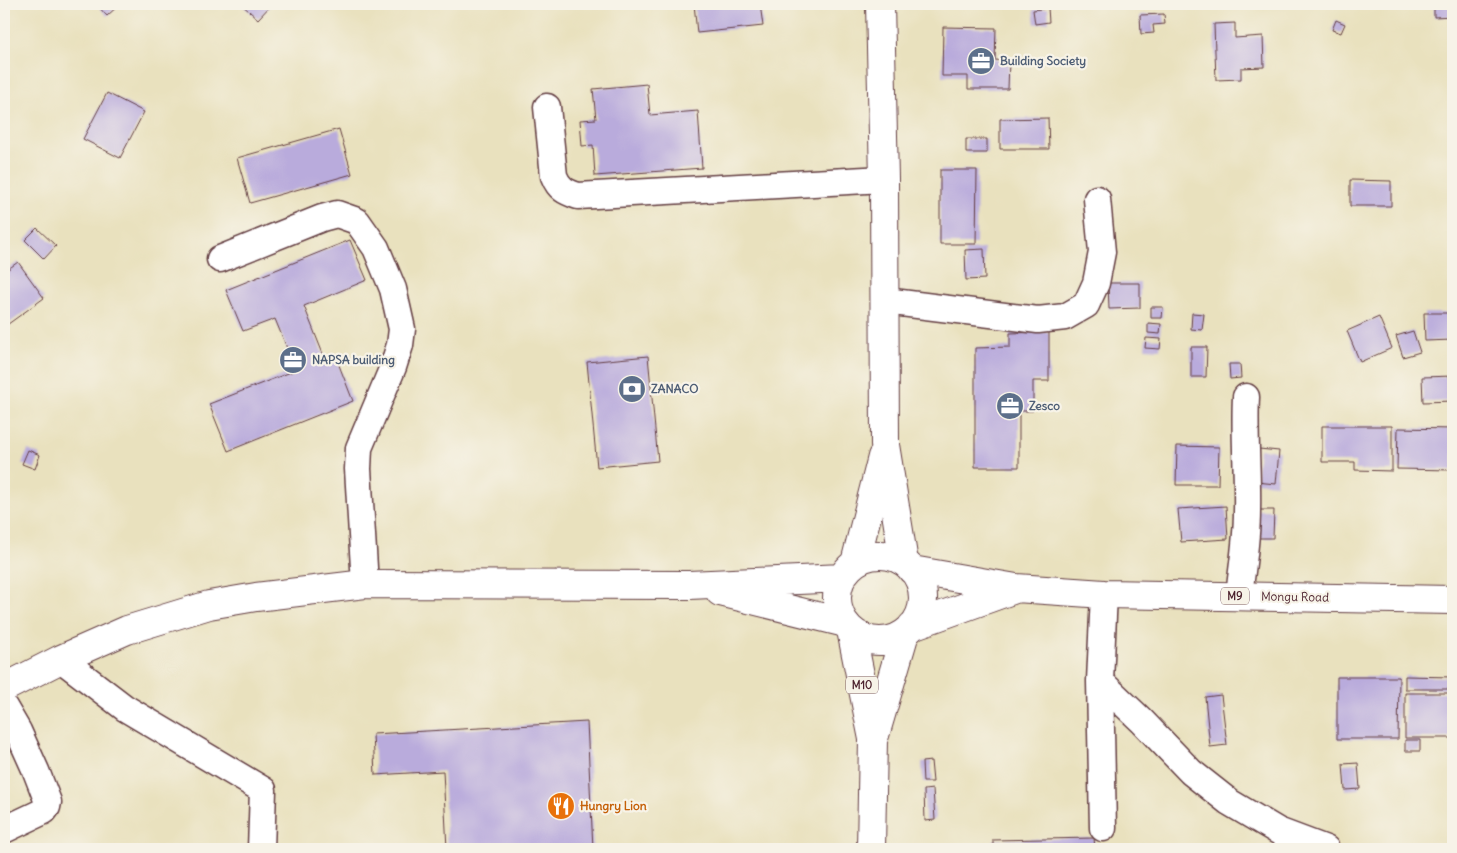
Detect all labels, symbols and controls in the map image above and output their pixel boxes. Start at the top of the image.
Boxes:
office icon: Building Society [966,46,996,76]
place label: Building Society [1000,53,1086,69]
office icon: NAPSA building [278,345,308,375]
place label: NAPSA building [312,352,395,368]
bank icon: ZANACO [617,374,647,404]
place label: ZANACO [651,381,698,396]
office icon: Zesco [995,391,1025,421]
place label: Zesco [1029,398,1060,413]
road number: M9 [1221,588,1249,604]
street label: Mongu Road [1261,588,1329,605]
road number: M10 [846,676,878,694]
restaurant icon: Hungry Lion [546,791,576,821]
place label: Hungry Lion [580,798,647,814]

